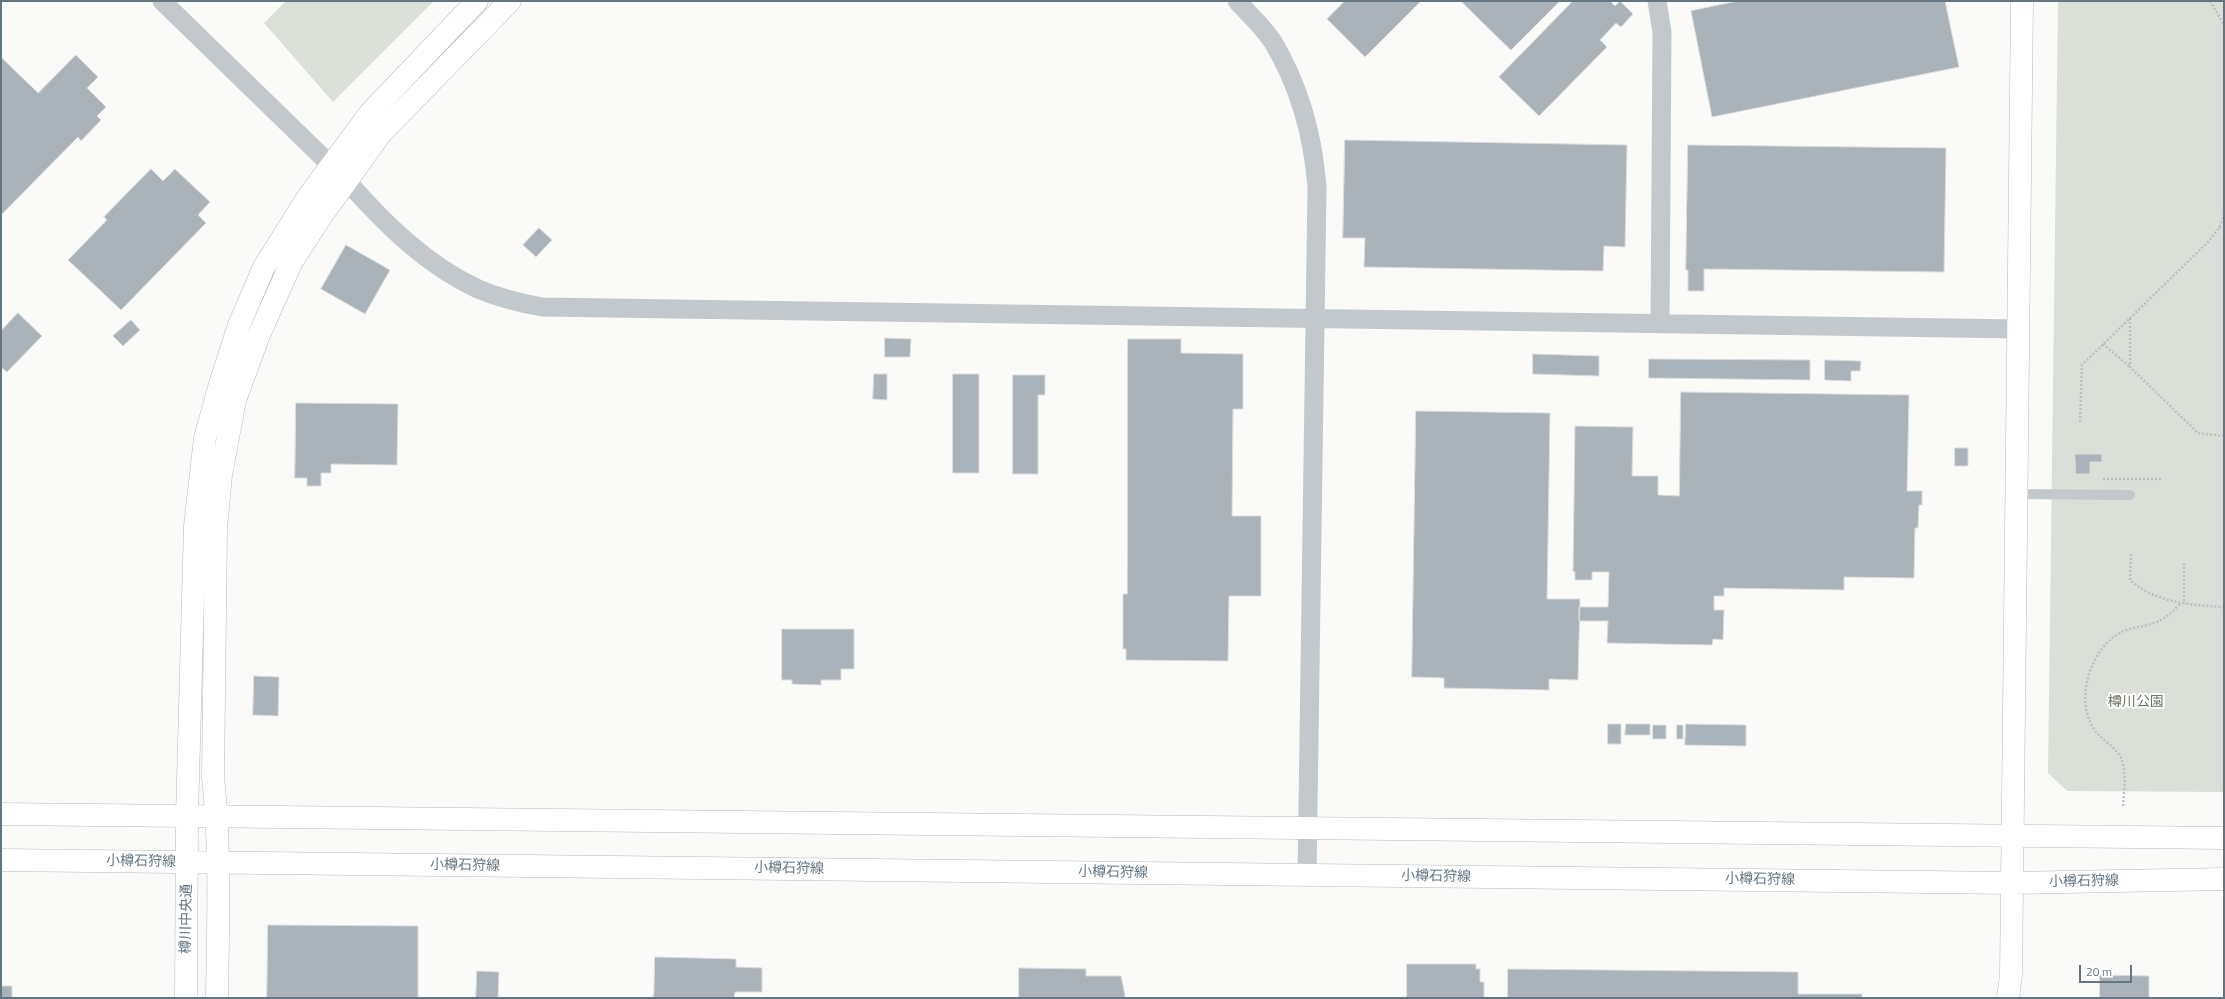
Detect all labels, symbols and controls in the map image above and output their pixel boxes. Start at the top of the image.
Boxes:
park label: 樽川公園 [2108,695,2164,711]
street label: 小樽石狩線 [106,853,176,871]
street label: 小樽石狩線 [430,857,500,875]
street label: 小樽石狩線 [754,860,824,878]
street label: 小樽石狩線 [1078,864,1148,882]
street label: 小樽石狩線 [1401,868,1471,886]
street label: 小樽石狩線 [1725,871,1795,889]
street label: 小樽石狩線 [2049,873,2119,891]
street label: 樽川中央通 [178,884,196,954]
scale bar [2081,957,2134,983]
text: 20 m [2086,962,2112,981]

